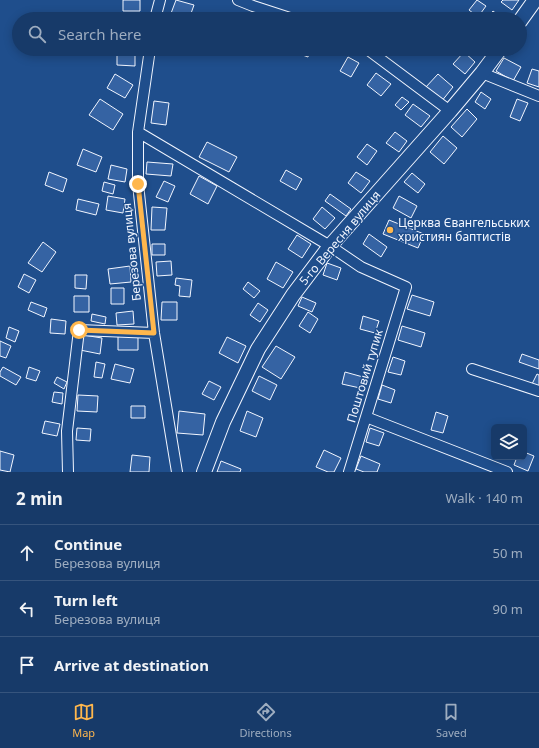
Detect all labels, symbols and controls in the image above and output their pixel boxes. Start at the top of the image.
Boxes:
search box [12,12,527,56]
icon: search [26,23,48,45]
text: Search here [58,24,141,44]
route end [129,175,147,193]
street label: 5-го Вересня вулиця [295,187,384,289]
street label: Березова вулиця [118,202,145,302]
place label: Церква Євангельських християн баптистів [398,214,531,245]
marker: Церква Євангельських християн баптистів [385,225,395,235]
route start [70,321,88,339]
street label: Поштовий тупик [342,326,387,425]
map controls [491,424,527,460]
button: layers [491,424,527,460]
text: 2 min [16,487,63,510]
text: Walk · 140 m [445,489,523,507]
text: Continue [54,534,122,554]
icon: ahead [16,542,38,564]
text: 50 m [493,544,523,562]
text: Березова вулиця [54,554,161,572]
text: Turn left [54,590,118,610]
icon: left [16,598,38,620]
text: 90 m [493,600,523,618]
text: Березова вулиця [54,610,161,628]
icon: arrive [16,654,38,676]
text: Arrive at destination [54,655,209,675]
tab: Map [72,701,95,740]
tab: Directions [239,701,292,740]
tab: Saved [436,701,467,740]

